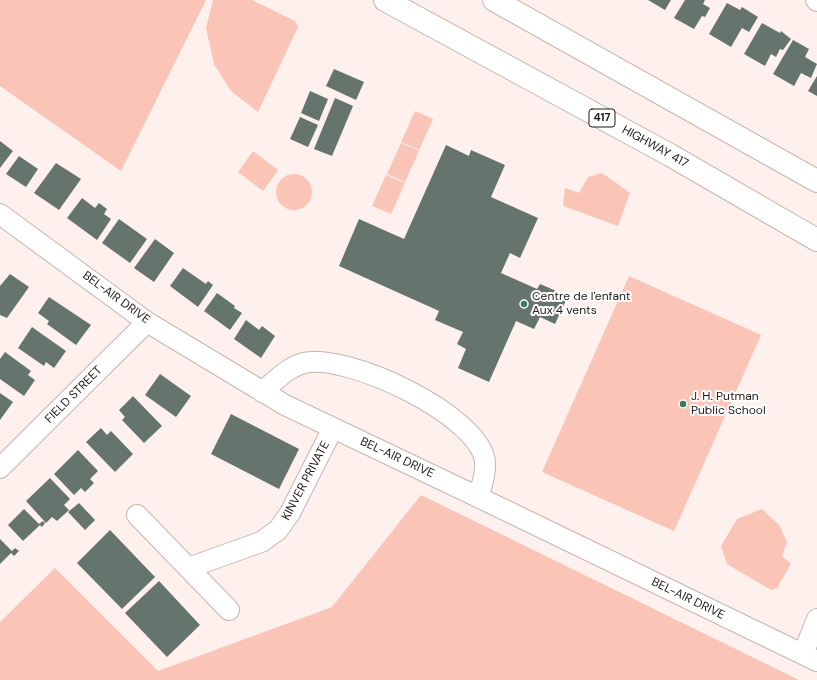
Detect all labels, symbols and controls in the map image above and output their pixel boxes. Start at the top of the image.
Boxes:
road number: 417 [589,109,615,127]
street label: HIGHWAY 417 [619,123,691,171]
street label: BEL-AIR DRIVE [80,269,152,327]
place label: Centre de l'enfant Aux 4 vents [532,290,630,318]
marker: Centre de l'enfant Aux 4 vents [519,299,529,309]
street label: FIELD STREET [43,364,105,426]
place label: J. H. Putman Public School [691,390,766,418]
marker: J. H. Putman Public School [678,399,688,409]
street label: BEL-AIR DRIVE [358,435,436,481]
street label: KINVER PRIVATE [279,439,333,523]
street label: BEL-AIR DRIVE [649,575,727,623]

